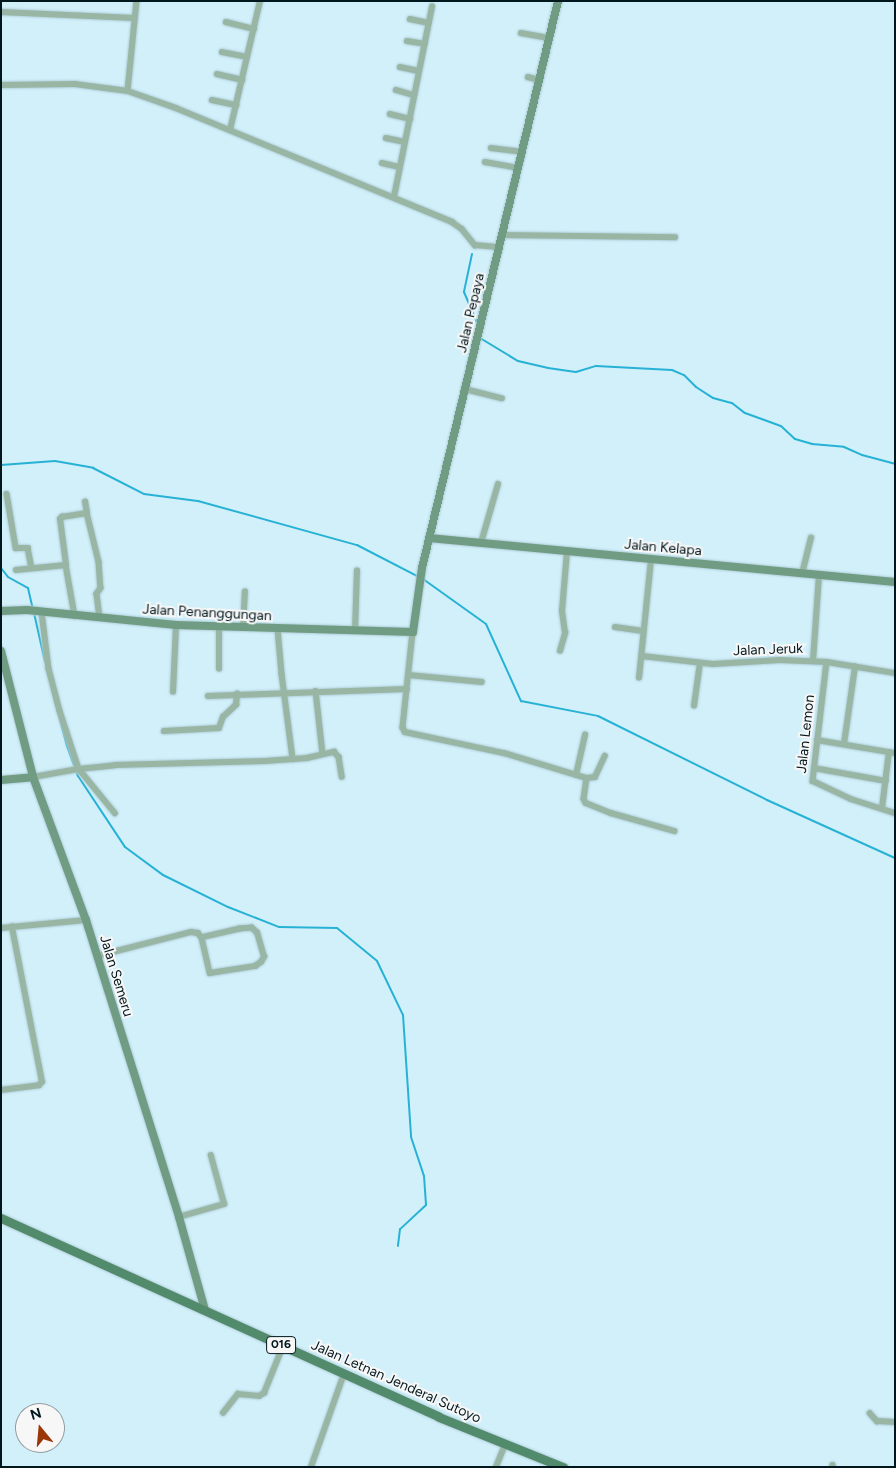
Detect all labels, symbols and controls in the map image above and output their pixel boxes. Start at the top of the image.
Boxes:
street label: Jalan Pepaya [454,272,488,354]
street label: Jalan Kelapa [624,536,702,560]
street label: Jalan Penanggungan [142,601,272,625]
street label: Jalan Jeruk [733,640,803,660]
street label: Jalan Lemon [794,694,818,774]
street label: Jalan Semeru [96,933,136,1019]
road number: 016 [266,1336,296,1354]
street label: Jalan Letnan Jenderal Sutoyo [308,1337,484,1427]
north arrow [15,1403,65,1453]
text: N [28,1404,43,1424]

